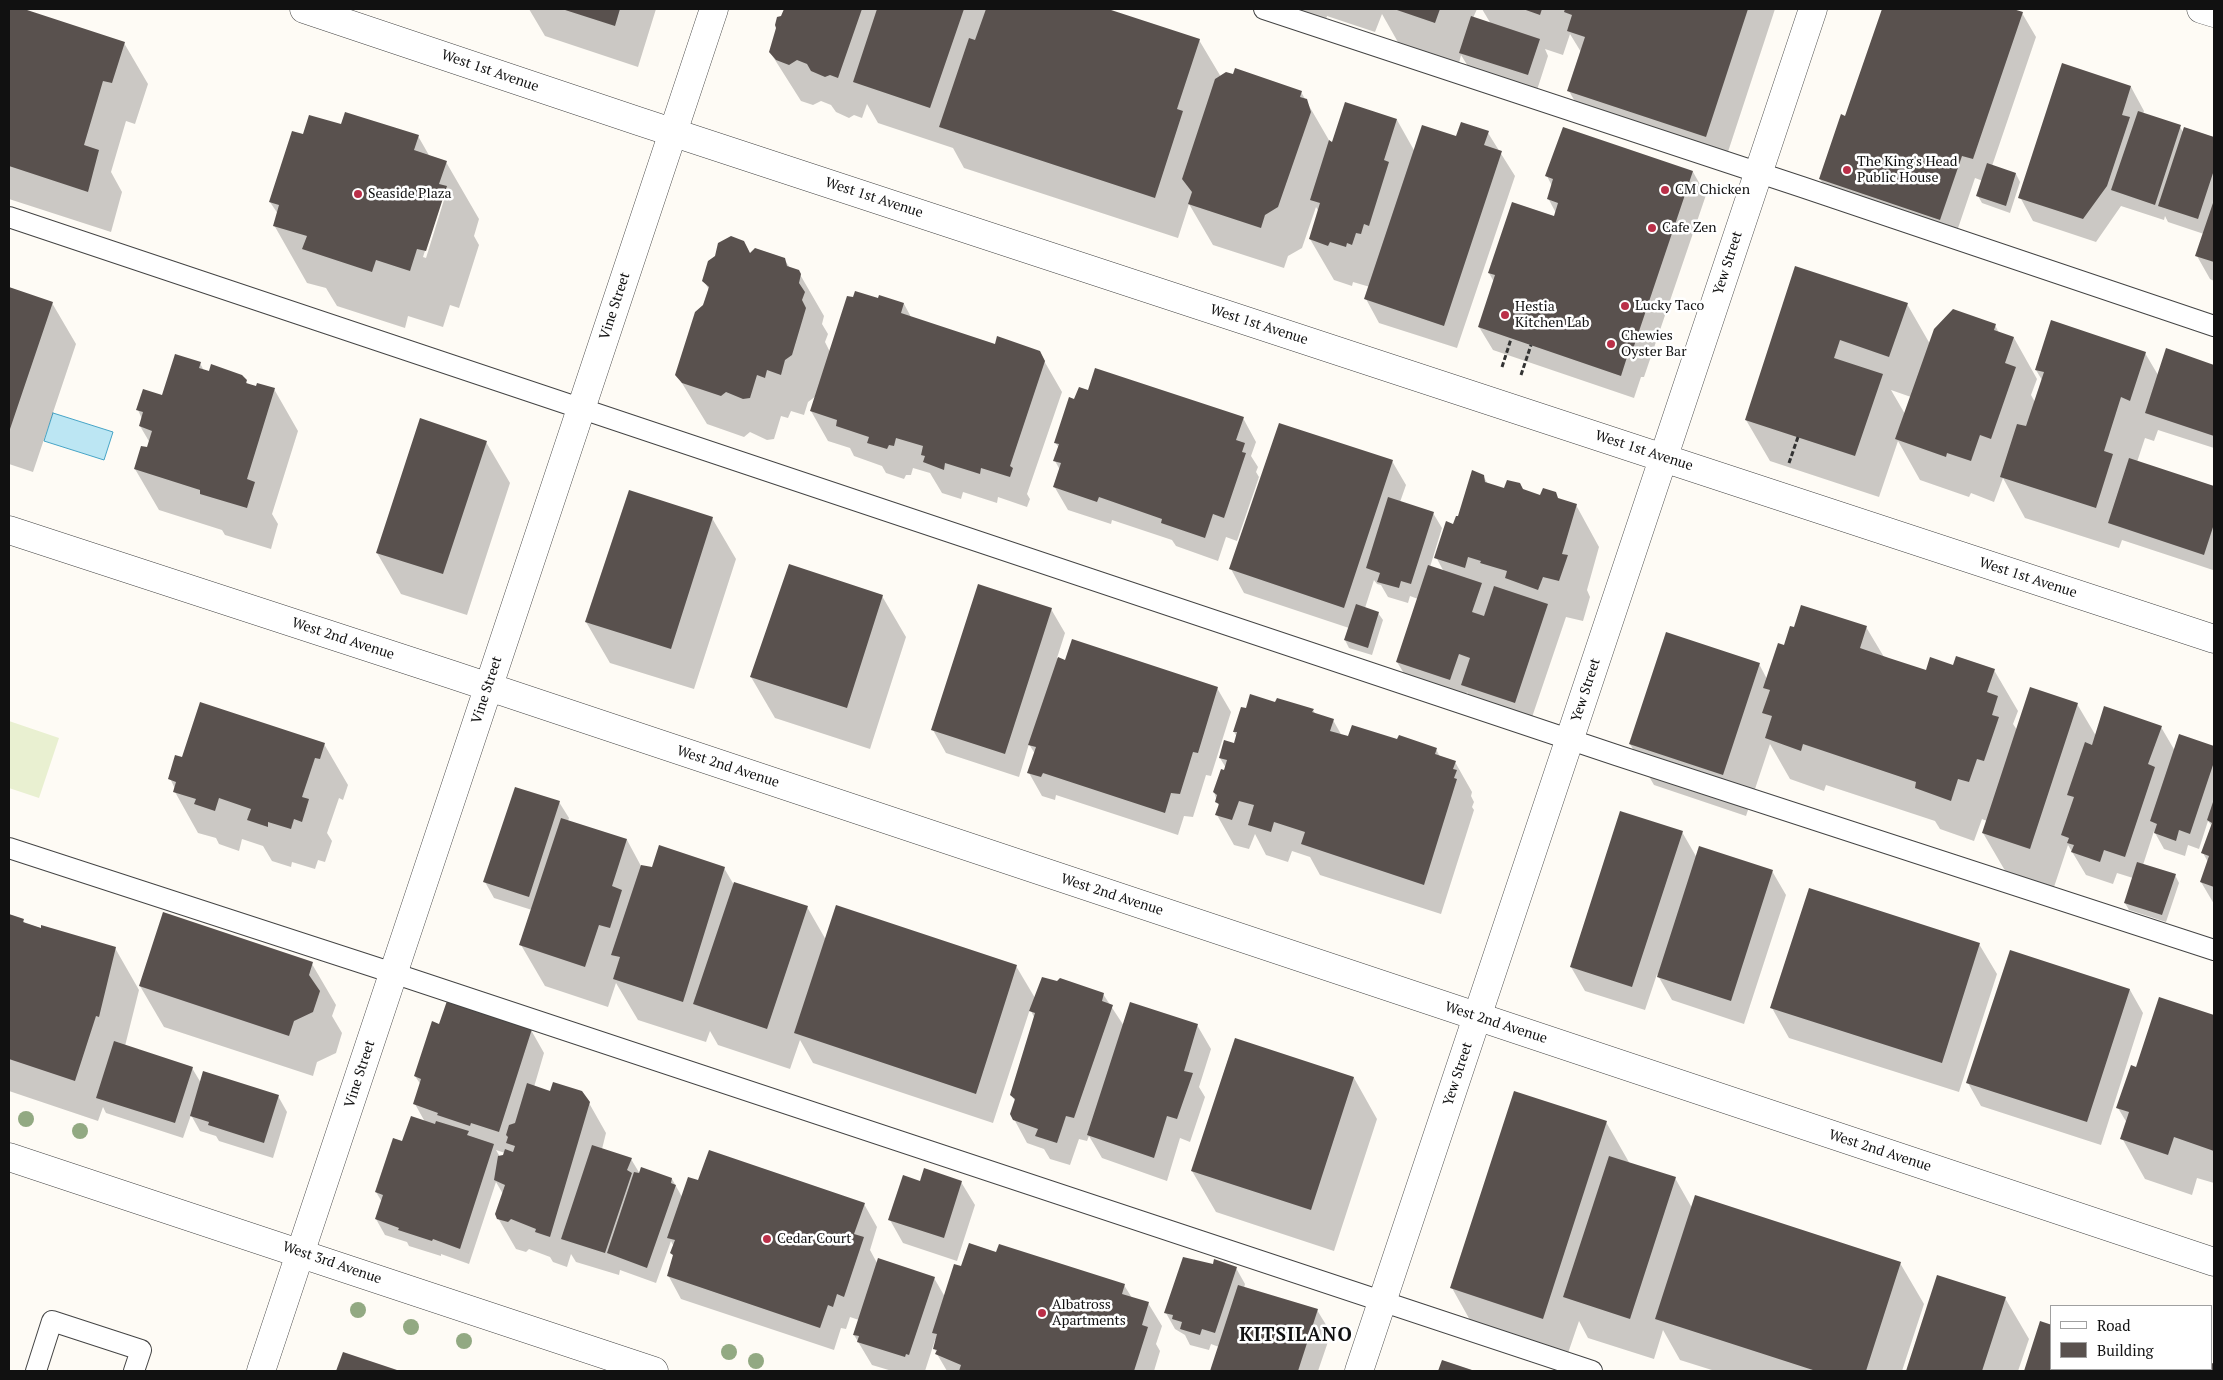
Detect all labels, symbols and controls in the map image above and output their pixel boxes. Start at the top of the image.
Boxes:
street label: West 1st Avenue [439,46,541,96]
place label: The King's Head Public House [1857,154,1958,186]
marker: The King's Head Public House [1841,164,1853,176]
street label: West 1st Avenue [823,174,925,222]
place label: CM Chicken [1675,182,1750,198]
marker: CM Chicken [1659,184,1671,196]
place label: Seaside Plaza [368,186,452,202]
marker: Seaside Plaza [352,188,364,200]
place label: Cafe Zen [1662,220,1717,236]
marker: Cafe Zen [1646,222,1658,234]
street label: Yew Street [1710,229,1746,297]
street label: Vine Street [596,270,634,342]
place label: Lucky Taco [1635,298,1704,314]
place label: Hestia Kitchen Lab [1515,299,1589,332]
marker: Lucky Taco [1619,300,1631,312]
street label: West 1st Avenue [1208,301,1310,349]
marker: Hestia Kitchen Lab [1499,309,1511,321]
place label: Chewies Oyster Bar [1621,328,1687,361]
marker: Chewies Oyster Bar [1605,338,1617,350]
street label: West 1st Avenue [1593,427,1695,475]
street label: West 1st Avenue [1977,554,2079,602]
street label: West 2nd Avenue [290,615,396,663]
street label: Vine Street [468,654,506,726]
street label: Yew Street [1568,656,1604,724]
street label: West 2nd Avenue [675,743,781,791]
street label: West 2nd Avenue [1059,871,1165,919]
street label: West 2nd Avenue [1443,999,1549,1047]
street label: Vine Street [341,1038,379,1110]
street label: Yew Street [1440,1040,1476,1108]
street label: West 2nd Avenue [1827,1127,1933,1175]
place label: Cedar Court [777,1231,851,1247]
marker: Cedar Court [761,1233,773,1245]
street label: West 3rd Avenue [280,1238,384,1288]
place label: Albatross Apartments [1052,1297,1126,1330]
legend [2050,1305,2213,1370]
marker: Albatross Apartments [1036,1307,1048,1319]
text: Road [2097,1315,2130,1335]
district label: KITSILANO [1238,1325,1354,1347]
text: Building [2097,1340,2154,1360]

